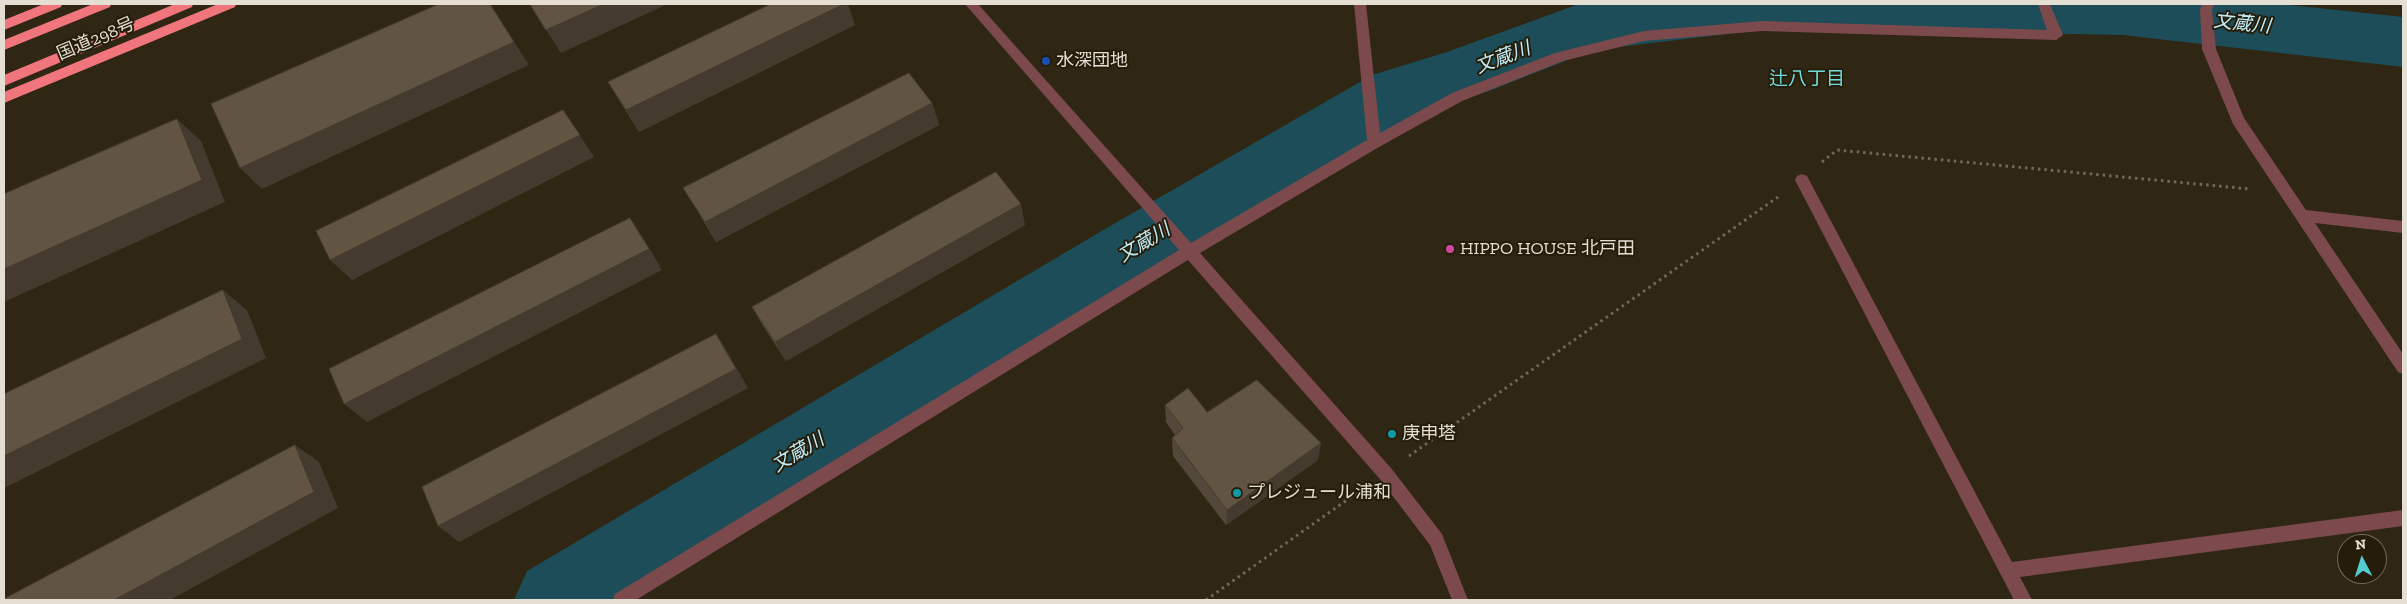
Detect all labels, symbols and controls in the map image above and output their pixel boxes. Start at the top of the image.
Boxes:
water label: 文蔵川 [2212,10,2272,38]
street label: 国道298号 [54,13,138,65]
water label: 文蔵川 [1472,37,1534,79]
place label: 水深団地 [1056,50,1128,72]
marker: 水深団地 [1040,55,1052,67]
district label: 辻八丁目 [1769,69,1845,91]
water label: 文蔵川 [1114,219,1174,267]
place label: HIPPO HOUSE 北戸田 [1460,238,1635,260]
marker: HIPPO HOUSE 北戸田 [1444,243,1456,255]
place label: 庚申塔 [1402,423,1456,445]
marker: 庚申塔 [1386,428,1398,440]
water label: 文蔵川 [768,429,828,477]
place label: プレジュール浦和 [1247,482,1391,504]
marker: プレジュール浦和 [1231,487,1243,499]
north arrow [2337,534,2387,584]
text: N [2355,536,2367,553]

